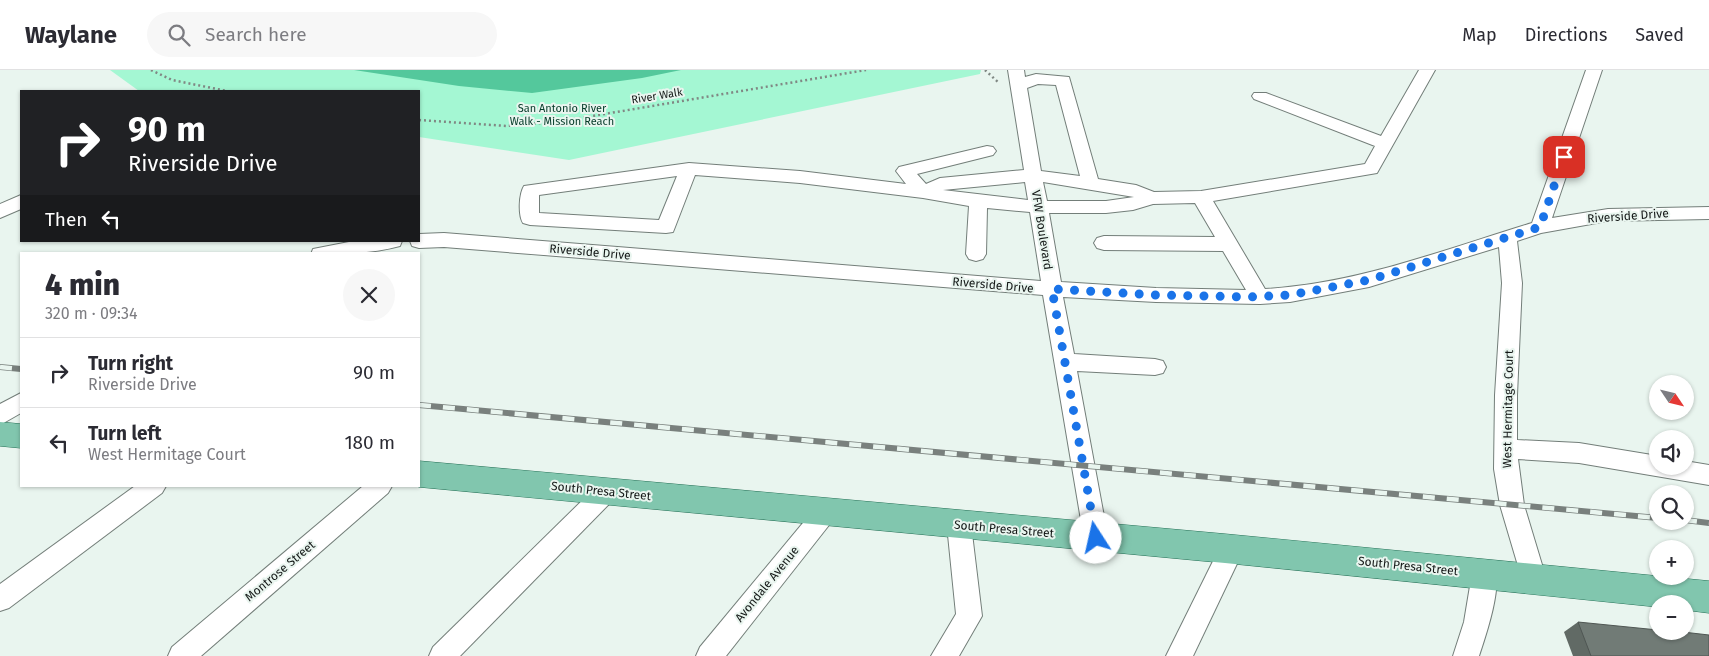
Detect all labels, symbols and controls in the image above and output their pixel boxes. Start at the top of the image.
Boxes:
search box [147,12,497,57]
text: Waylane [25,21,117,49]
icon: search [165,21,193,49]
text: Search here [205,23,307,46]
text: Map [1462,24,1497,46]
text: Directions [1525,24,1607,46]
text: Saved [1635,24,1684,46]
street label: River Walk [630,85,684,106]
park label: San Antonio River Walk - Mission Reach [510,102,614,128]
text: 90 m [128,108,206,150]
icon: right [45,110,110,175]
pin [1543,136,1585,178]
icon: arrive [1550,143,1578,171]
text: Riverside Drive [128,150,277,177]
street label: VFW Boulevard [1029,189,1055,271]
icon: left [97,205,125,233]
street label: Riverside Drive [1587,206,1669,226]
text: Then [45,208,87,231]
street label: Riverside Drive [549,241,631,263]
text: 4 min [45,267,120,303]
button: close [343,269,395,321]
street label: Riverside Drive [952,274,1034,296]
text: 320 m · 09:34 [45,304,138,323]
street label: West Hermitage Court [1500,349,1516,468]
text: Turn right [88,352,173,375]
icon: right [45,359,73,387]
text: 90 m [353,361,395,384]
text: Riverside Drive [88,375,197,394]
north arrow [1649,375,1694,420]
map controls [1649,375,1694,640]
text: Turn left [88,422,162,445]
icon: left [45,429,73,457]
button: sound [1649,430,1694,475]
text: 180 m [344,431,395,454]
text: West Hermitage Court [88,445,246,464]
street label: South Presa Street [550,479,652,503]
button: search [1649,485,1694,530]
position arrow [1069,511,1121,563]
street label: South Presa Street [953,518,1055,540]
street label: Montrose Street [242,537,318,604]
button: + [1649,540,1694,585]
street label: Avondale Avenue [732,543,802,625]
street label: South Presa Street [1357,554,1459,578]
button: − [1649,595,1694,640]

